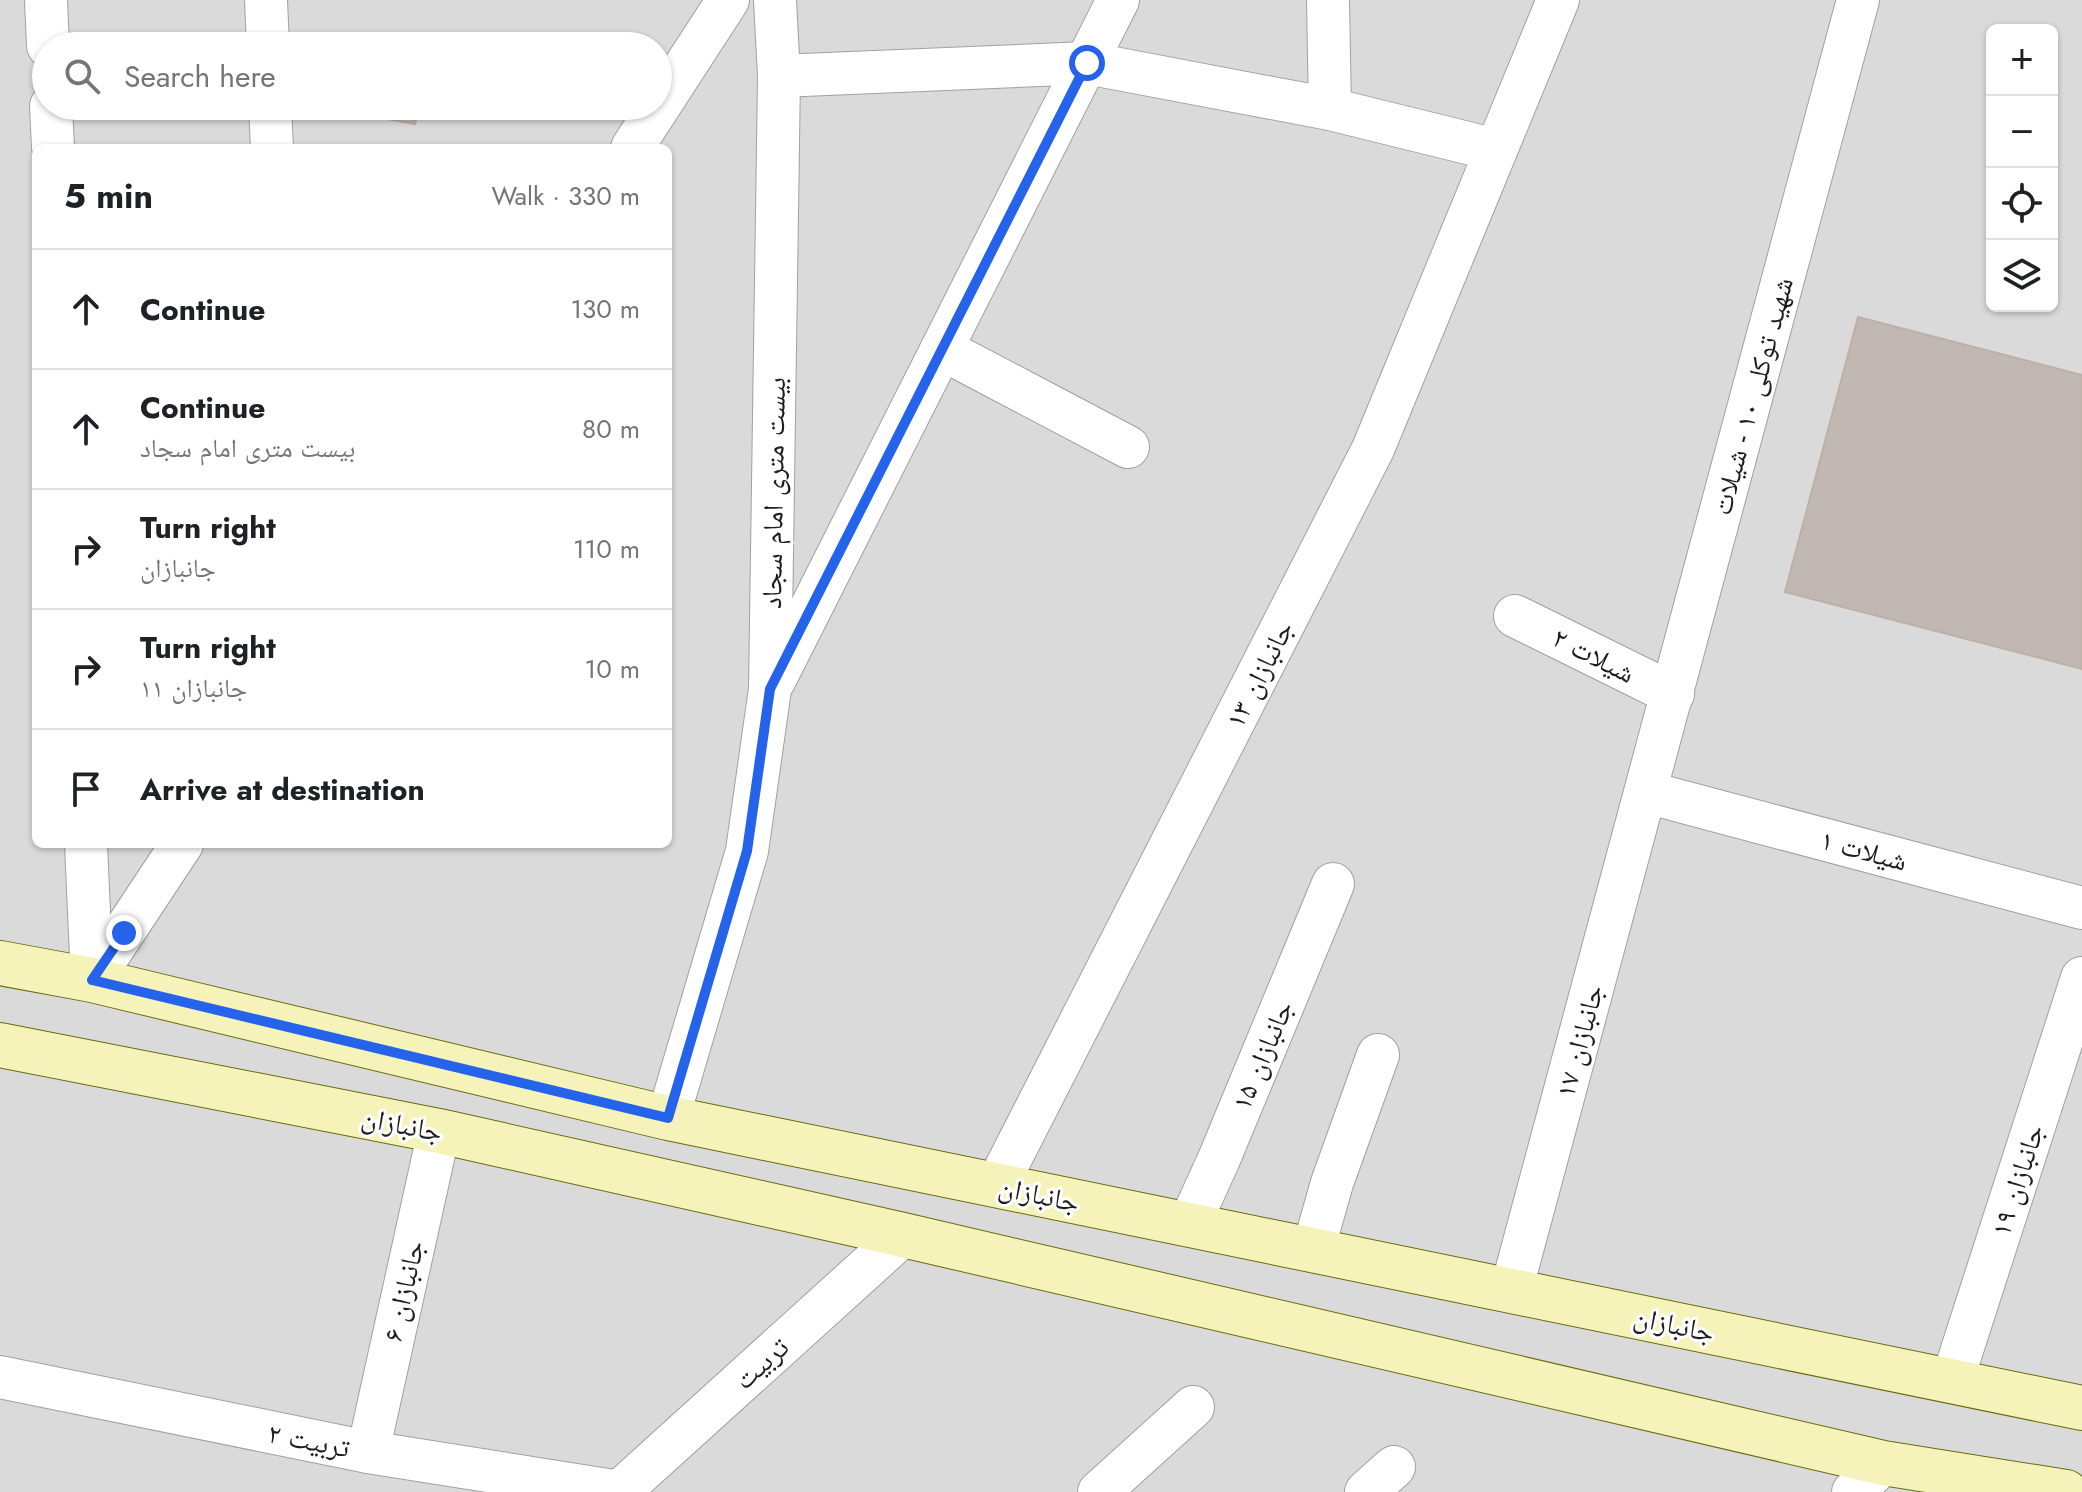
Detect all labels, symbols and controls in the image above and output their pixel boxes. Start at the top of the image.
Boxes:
map controls [1986,24,2058,312]
button: + [1986,24,2058,96]
search box [32,32,672,120]
route start [1069,45,1105,81]
icon: search [60,54,104,98]
text: Search here [124,55,276,98]
button: − [1986,96,2058,168]
button: locate [1986,168,2058,240]
text: 5 min [64,172,153,221]
text: Walk · 330 m [491,177,640,215]
button: layers [1986,240,2058,312]
street label: شهید توکلی ۱۰ - شیلات [1701,273,1804,520]
icon: ahead [64,287,108,331]
text: Continue [140,288,266,331]
text: 130 m [570,290,640,328]
street label: بیست متری امام سجاد [751,377,796,609]
text: Continue [140,386,266,429]
icon: ahead [64,407,108,451]
text: 80 m [582,410,640,448]
text: بیست متری امام سجاد [140,429,355,467]
text: Turn right [140,506,276,549]
icon: right [64,527,108,571]
text: 110 m [573,530,640,568]
text: جانبازان [140,549,216,587]
street label: جانبازان ۱۳ [1215,614,1304,735]
street label: شیلات ۲ [1545,617,1642,694]
text: Turn right [140,626,276,669]
icon: right [64,647,108,691]
text: 10 m [585,650,640,688]
text: جانبازان ۱۱ [140,669,247,707]
icon: arrive [64,767,108,811]
text: Arrive at destination [140,768,425,811]
street label: شیلات ۱ [1816,819,1912,882]
route end [106,915,142,951]
street label: جانبازان ۱۷ [1545,980,1614,1102]
street label: جانبازان ۱۵ [1221,994,1304,1116]
street label: جانبازان [358,1097,446,1152]
street label: جانبازان ۱۹ [1980,1119,2055,1241]
street label: جانبازان [995,1166,1083,1223]
street label: جانبازان ۶ [372,1236,435,1346]
street label: جانبازان [1630,1296,1718,1353]
street label: تربیت [725,1328,798,1399]
street label: تربیت ۲ [264,1412,353,1468]

